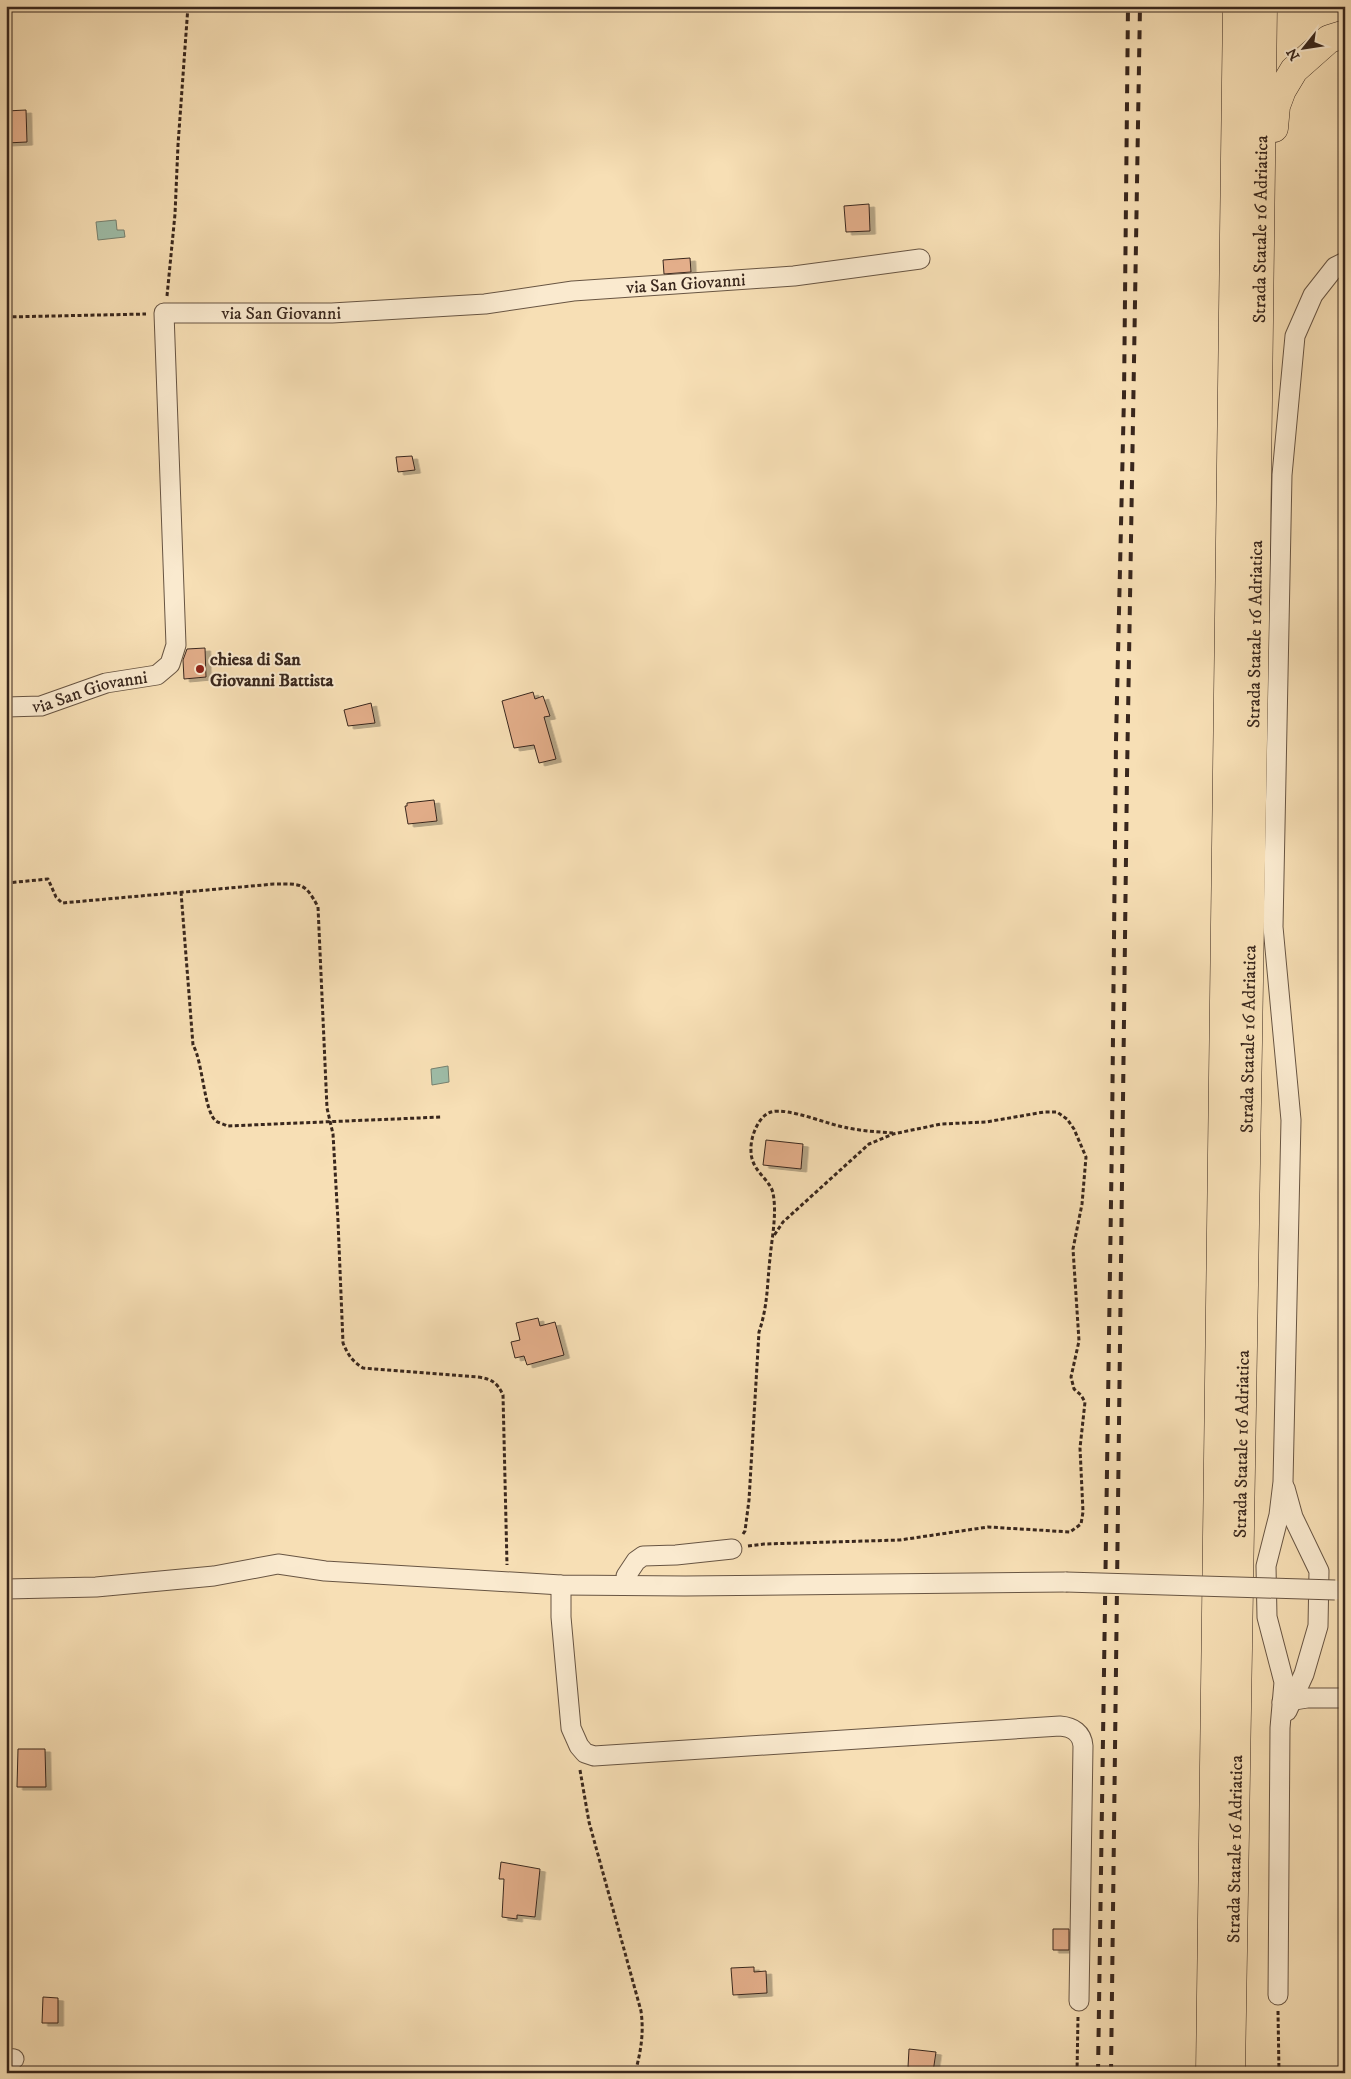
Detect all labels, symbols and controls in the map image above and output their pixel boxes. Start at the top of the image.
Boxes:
north arrow [1278,22,1328,72]
text: N [1283,44,1304,63]
street label: Strada Statale 16 Adriatica [1249,135,1273,323]
street label: via San Giovanni [624,269,746,299]
street label: via San Giovanni [220,302,342,325]
street label: Strada Statale 16 Adriatica [1243,540,1268,728]
place label: chiesa di San Giovanni Battista [210,649,334,692]
marker: chiesa di San Giovanni Battista [194,663,206,675]
street label: via San Giovanni [31,667,149,718]
street label: Strada Statale 16 Adriatica [1237,945,1262,1133]
street label: Strada Statale 16 Adriatica [1230,1350,1255,1538]
street label: Strada Statale 16 Adriatica [1223,1754,1248,1943]

